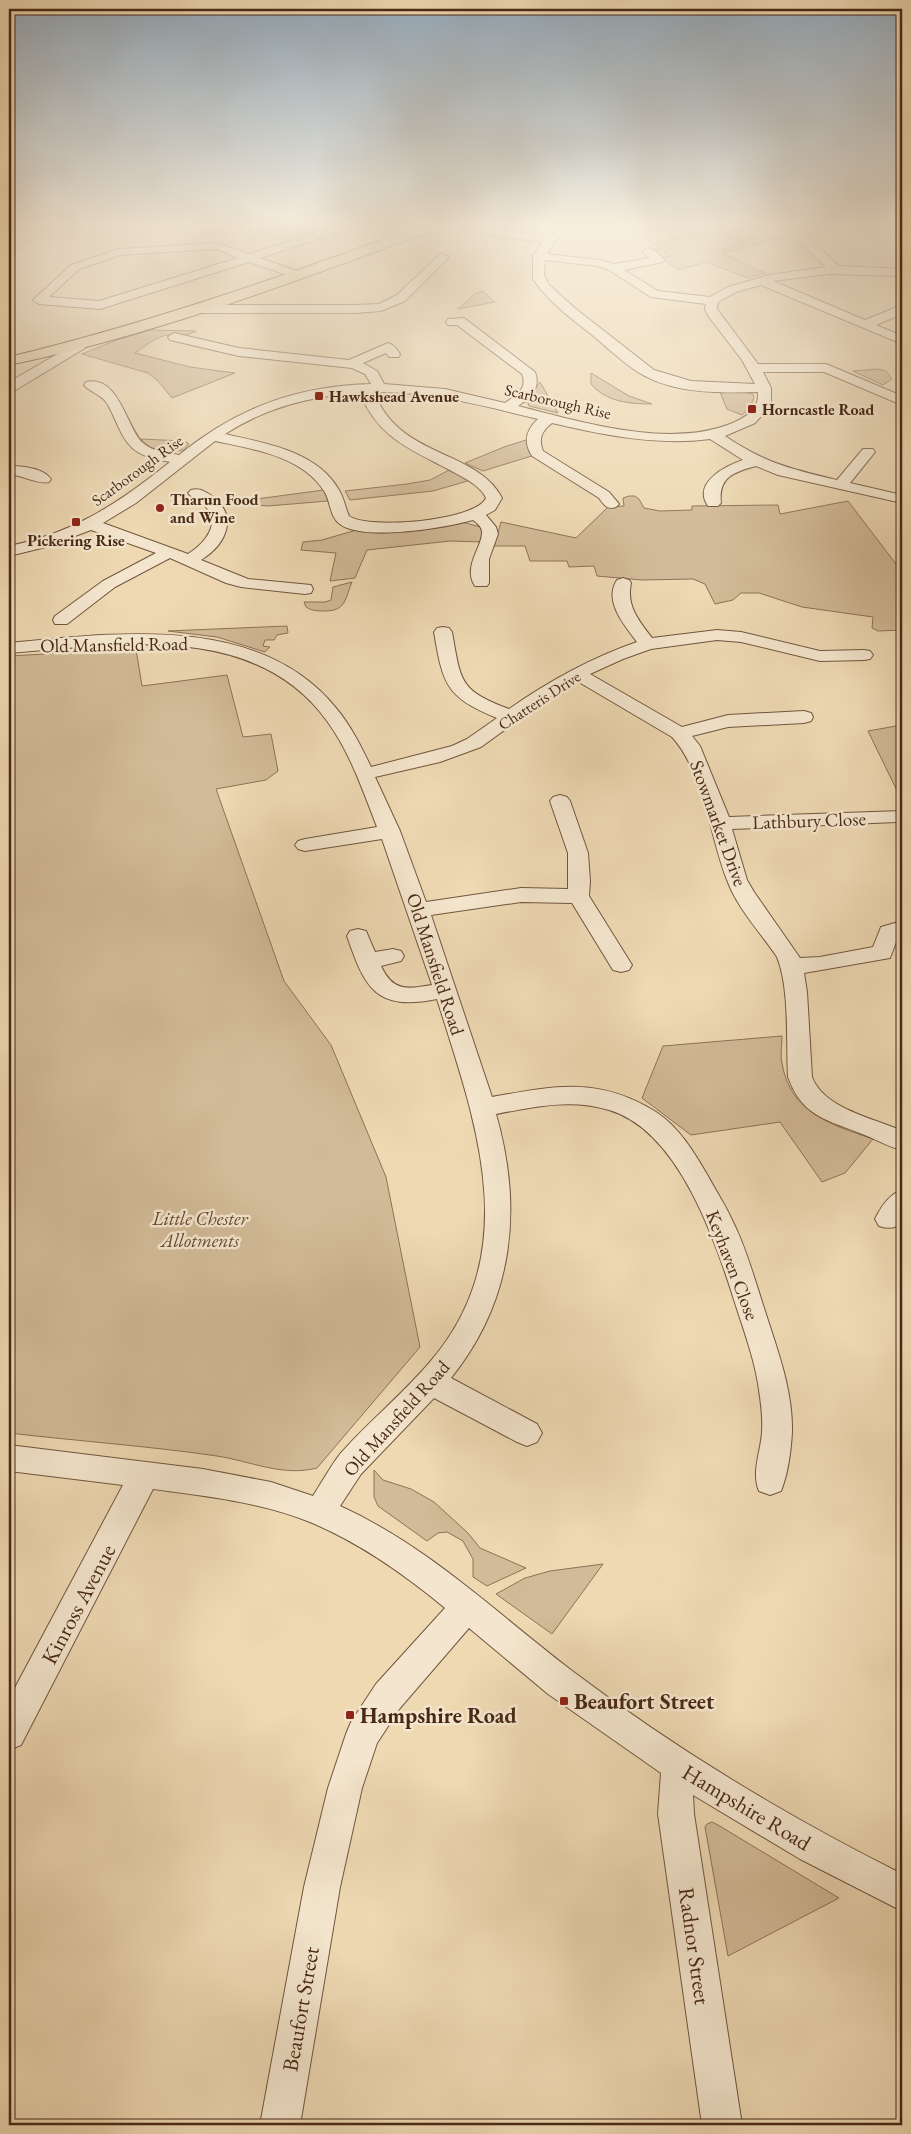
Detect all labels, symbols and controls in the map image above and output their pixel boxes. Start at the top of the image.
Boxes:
street label: Scarborough Rise [503,379,613,424]
place label: Hawkshead Avenue [329,386,459,407]
marker: Hawkshead Avenue [313,390,325,402]
place label: Horncastle Road [762,399,875,420]
marker: Horncastle Road [746,403,758,415]
street label: Scarborough Rise [87,430,187,511]
place label: Tharun Food and Wine [170,489,259,528]
marker: Tharun Food and Wine [154,502,166,514]
marker: Pickering Rise [70,516,82,528]
place label: Pickering Rise [27,530,125,551]
street label: Old Mansfield Road [40,631,189,658]
street label: Chatteris Drive [494,666,584,735]
street label: Stowmarket Drive [684,757,753,890]
street label: Lathbury Close [752,806,866,835]
street label: Old Mansfield Road [401,890,470,1039]
park label: Little Chester Allotments [151,1206,248,1253]
street label: Keyhaven Close [700,1207,765,1324]
street label: Old Mansfield Road [338,1355,455,1482]
street label: Kinross Avenue [35,1539,122,1669]
place label: Beaufort Street [574,1687,715,1716]
marker: Beaufort Street [558,1695,570,1707]
place label: Hampshire Road [360,1701,517,1730]
marker: Hampshire Road [344,1709,356,1721]
street label: Hampshire Road [677,1758,817,1858]
street label: Radnor Street [672,1886,717,2007]
street label: Beaufort Street [275,1944,326,2074]

